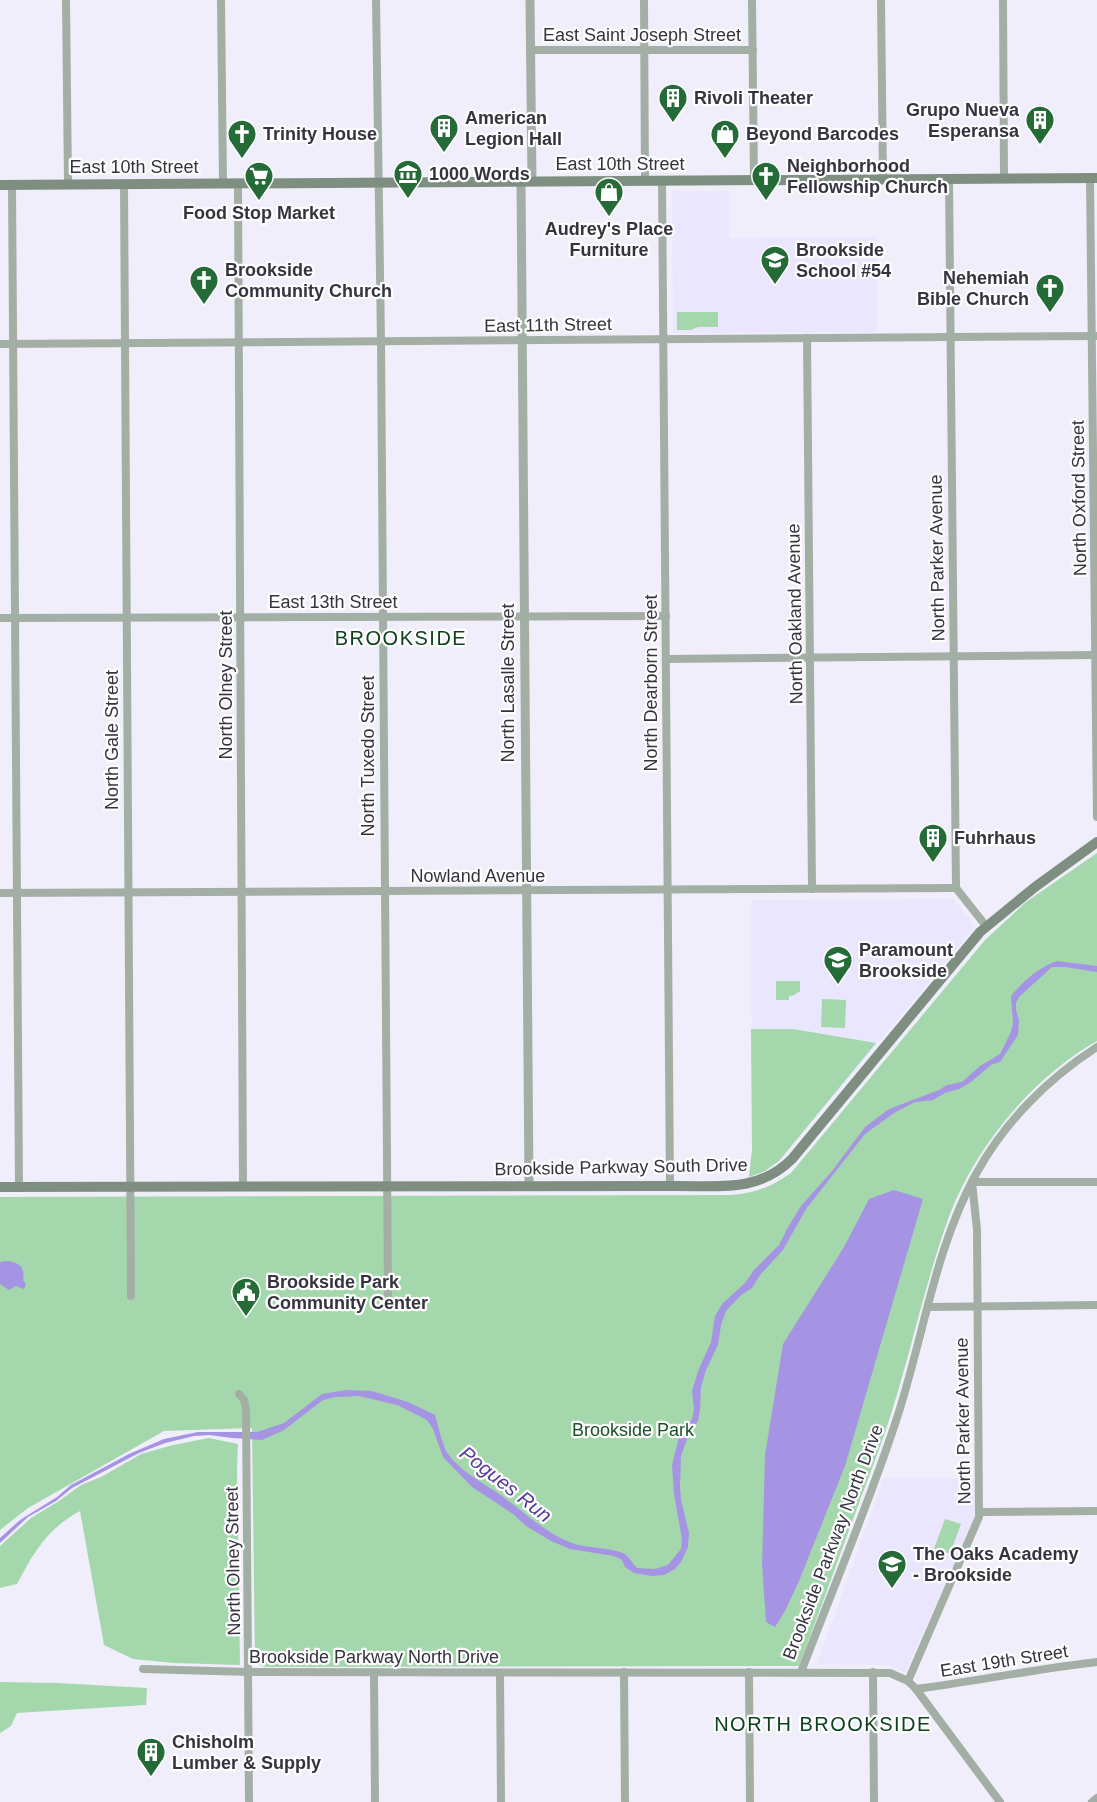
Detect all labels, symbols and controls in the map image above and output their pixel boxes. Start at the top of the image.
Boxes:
street label: East Saint Joseph Street [543,25,741,45]
building icon: Rivoli Theater [657,82,689,124]
place label: Rivoli Theater [694,88,813,108]
place label: Grupo Nueva Esperansa [906,100,1020,141]
building icon: Grupo Nueva Esperansa [1024,104,1056,146]
place label: American Legion Hall [465,108,562,149]
building icon: American Legion Hall [428,112,460,154]
church icon: Trinity House [226,118,258,160]
shop icon: Beyond Barcodes [709,118,741,160]
place label: Trinity House [263,124,377,144]
place label: Beyond Barcodes [746,124,899,144]
street label: East 10th Street [555,154,685,174]
place label: Neighborhood Fellowship Church [787,156,948,197]
street label: East 10th Street [69,157,199,177]
museum icon: 1000 Words [392,158,424,200]
supermarket icon: Food Stop Market [243,160,275,202]
church icon: Neighborhood Fellowship Church [750,160,782,202]
place label: 1000 Words [429,164,530,184]
shop icon: Audrey's Place Furniture [593,176,625,218]
place label: Food Stop Market [183,203,335,223]
place label: Audrey's Place Furniture [545,219,673,260]
place label: Brookside School #54 [796,240,891,281]
school or university icon: Brookside School #54 [759,244,791,286]
place label: Brookside Community Church [225,260,392,301]
church icon: Brookside Community Church [188,264,220,306]
place label: Nehemiah Bible Church [917,268,1029,309]
church icon: Nehemiah Bible Church [1034,272,1066,314]
street label: East 11th Street [484,314,612,336]
street label: North Oxford Street [1068,420,1090,576]
street label: North Parker Avenue [926,474,948,642]
street label: North Oakland Avenue [783,523,807,705]
street label: East 13th Street [268,592,398,612]
street label: North Dearborn Street [641,594,661,772]
street label: North Lasalle Street [498,603,518,763]
street label: North Olney Street [216,610,236,760]
district label: BROOKSIDE [335,627,467,649]
street label: North Gale Street [102,670,122,810]
street label: North Tuxedo Street [358,675,378,837]
building icon: Fuhrhaus [917,822,949,864]
place label: Fuhrhaus [954,828,1036,848]
street label: Nowland Avenue [411,866,545,886]
place label: Paramount Brookside [859,940,953,981]
school or university icon: Paramount Brookside [822,944,854,986]
street label: Brookside Parkway South Drive [494,1155,748,1179]
place label: Brookside Park Community Center [267,1272,428,1313]
public building icon: Brookside Park Community Center [230,1276,262,1318]
street label: North Parker Avenue [952,1337,974,1505]
park label: Brookside Park [572,1420,695,1440]
street label: Brookside Parkway North Drive [779,1422,887,1662]
water label: Pogues Run [456,1441,556,1527]
street label: North Olney Street [222,1486,244,1636]
place label: The Oaks Academy - Brookside [913,1544,1078,1585]
school or university icon: The Oaks Academy - Brookside [876,1548,908,1590]
street label: East 19th Street [939,1641,1069,1681]
street label: Brookside Parkway North Drive [249,1647,499,1667]
district label: NORTH BROOKSIDE [714,1713,932,1735]
place label: Chisholm Lumber & Supply [172,1732,321,1773]
building icon: Chisholm Lumber & Supply [135,1736,167,1778]

